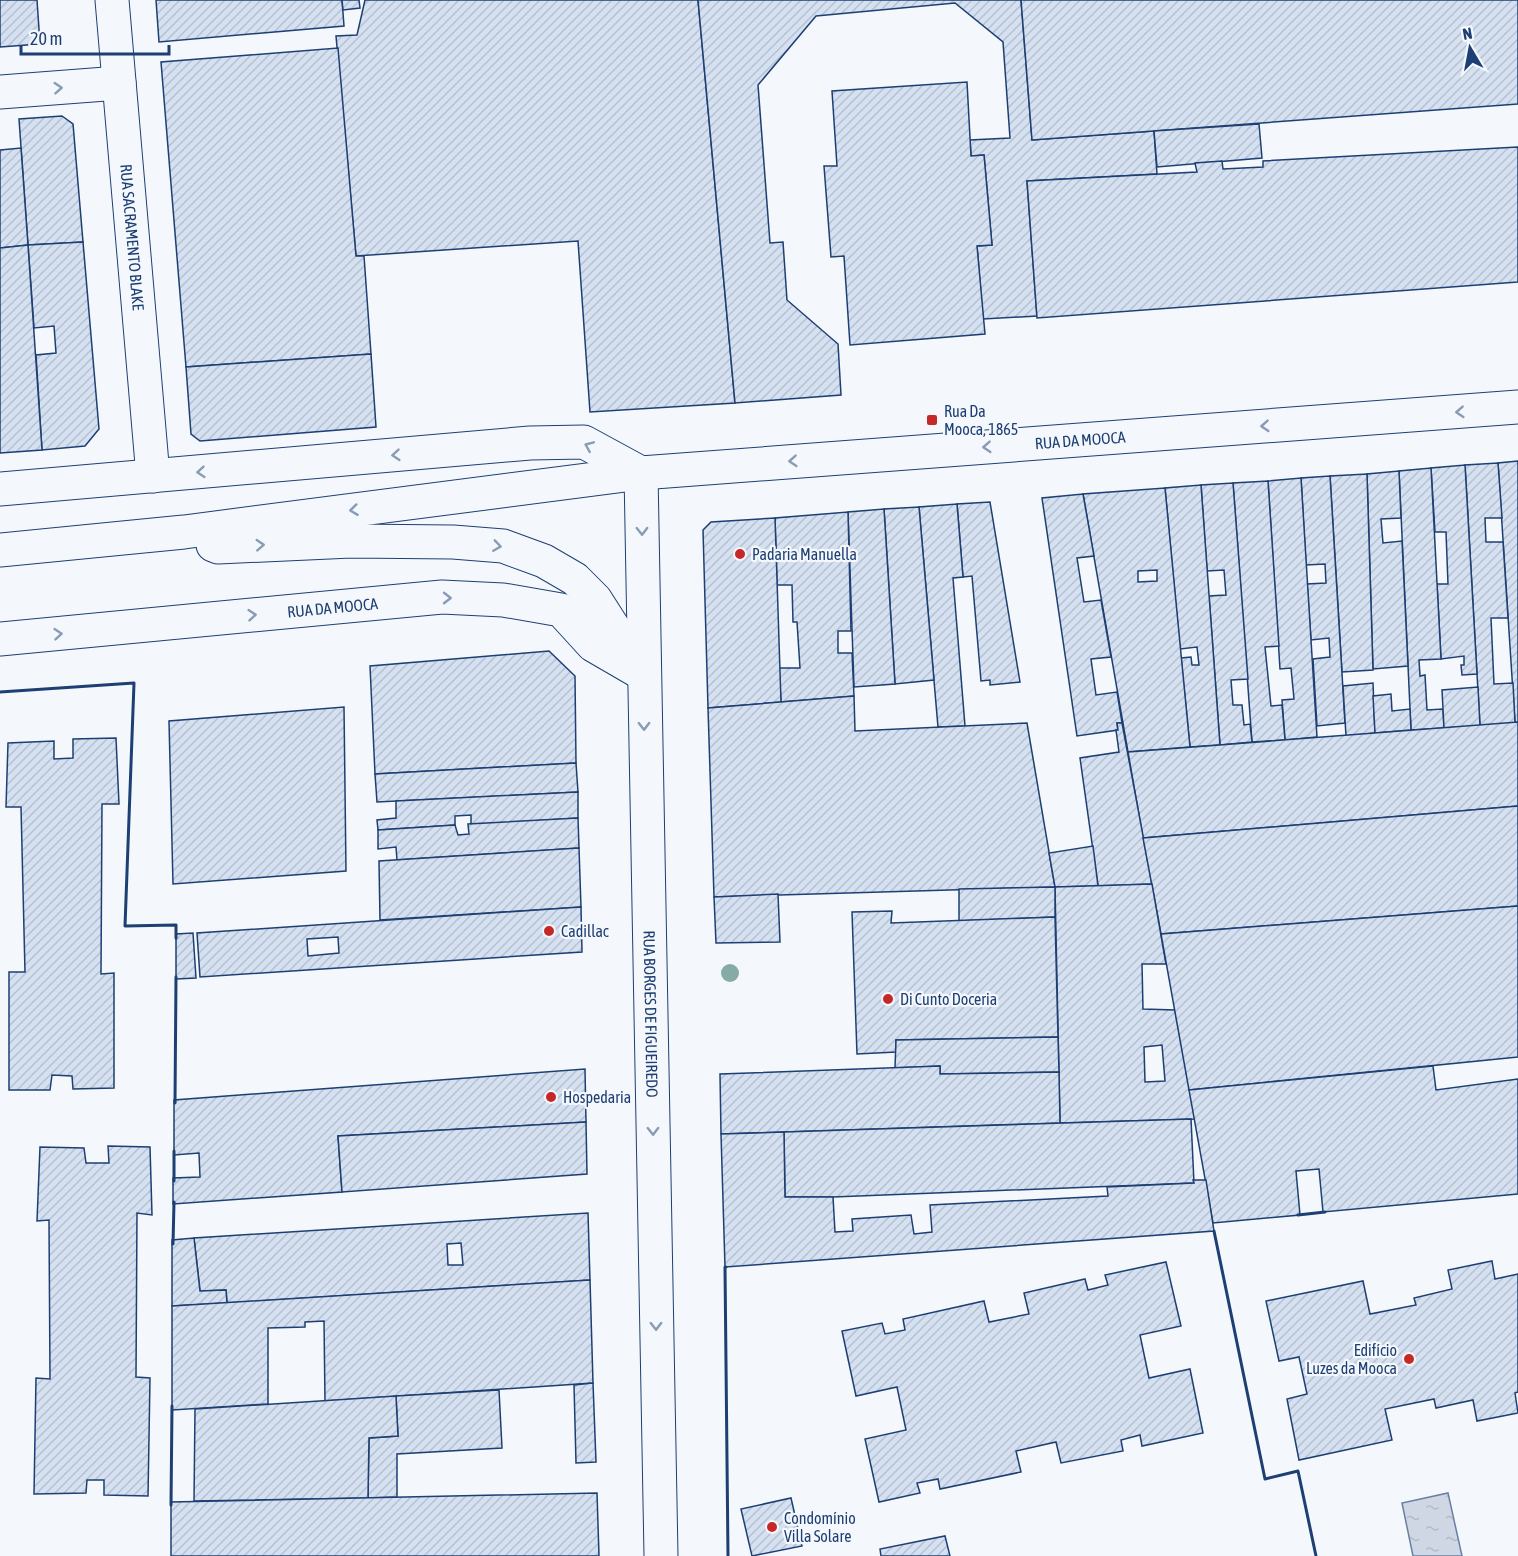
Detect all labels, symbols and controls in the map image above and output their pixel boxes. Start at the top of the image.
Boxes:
scale bar [21,18,170,56]
north arrow [1440,18,1500,78]
text: N [1461,24,1474,43]
text: 20 m [30,28,62,49]
one-way arrow [54,81,63,94]
street label: RUA SACRAMENTO BLAKE [117,163,148,311]
place label: Rua Da Mooca, 1865 [944,402,1018,438]
one-way arrow [1455,405,1464,418]
marker: Rua Da Mooca, 1865 [925,413,939,427]
one-way arrow [1261,419,1270,432]
street label: RUA DA MOOCA [1034,428,1126,452]
one-way arrow [982,440,992,453]
one-way arrow [585,441,596,453]
one-way arrow [391,448,400,461]
one-way arrow [788,455,797,468]
one-way arrow [197,465,206,478]
one-way arrow [349,503,358,515]
one-way arrow [636,527,648,536]
one-way arrow [256,539,265,552]
one-way arrow [492,539,501,551]
place label: Padaria Manuella [752,545,857,563]
marker: Padaria Manuella [733,547,747,561]
one-way arrow [442,592,451,604]
street label: RUA DA MOOCA [286,594,379,621]
one-way arrow [248,609,257,622]
one-way arrow [54,628,63,641]
one-way arrow [638,722,650,731]
place label: Cadillac [561,922,609,940]
marker: Cadillac [542,924,556,938]
street label: RUA BORGES DE FIGUEIREDO [640,930,662,1098]
place label: Di Cunto Doceria [900,990,997,1008]
marker: Di Cunto Doceria [881,992,895,1006]
place label: Hospedaria [563,1088,631,1107]
marker: Hospedaria [544,1090,558,1104]
one-way arrow [646,1127,659,1136]
one-way arrow [650,1322,662,1331]
place label: Edifício Luzes da Mooca [1306,1341,1397,1377]
marker: Edifício Luzes da Mooca [1402,1352,1416,1366]
place label: Condomínio Villa Solare [784,1509,856,1545]
marker: Condomínio Villa Solare [765,1520,779,1534]

